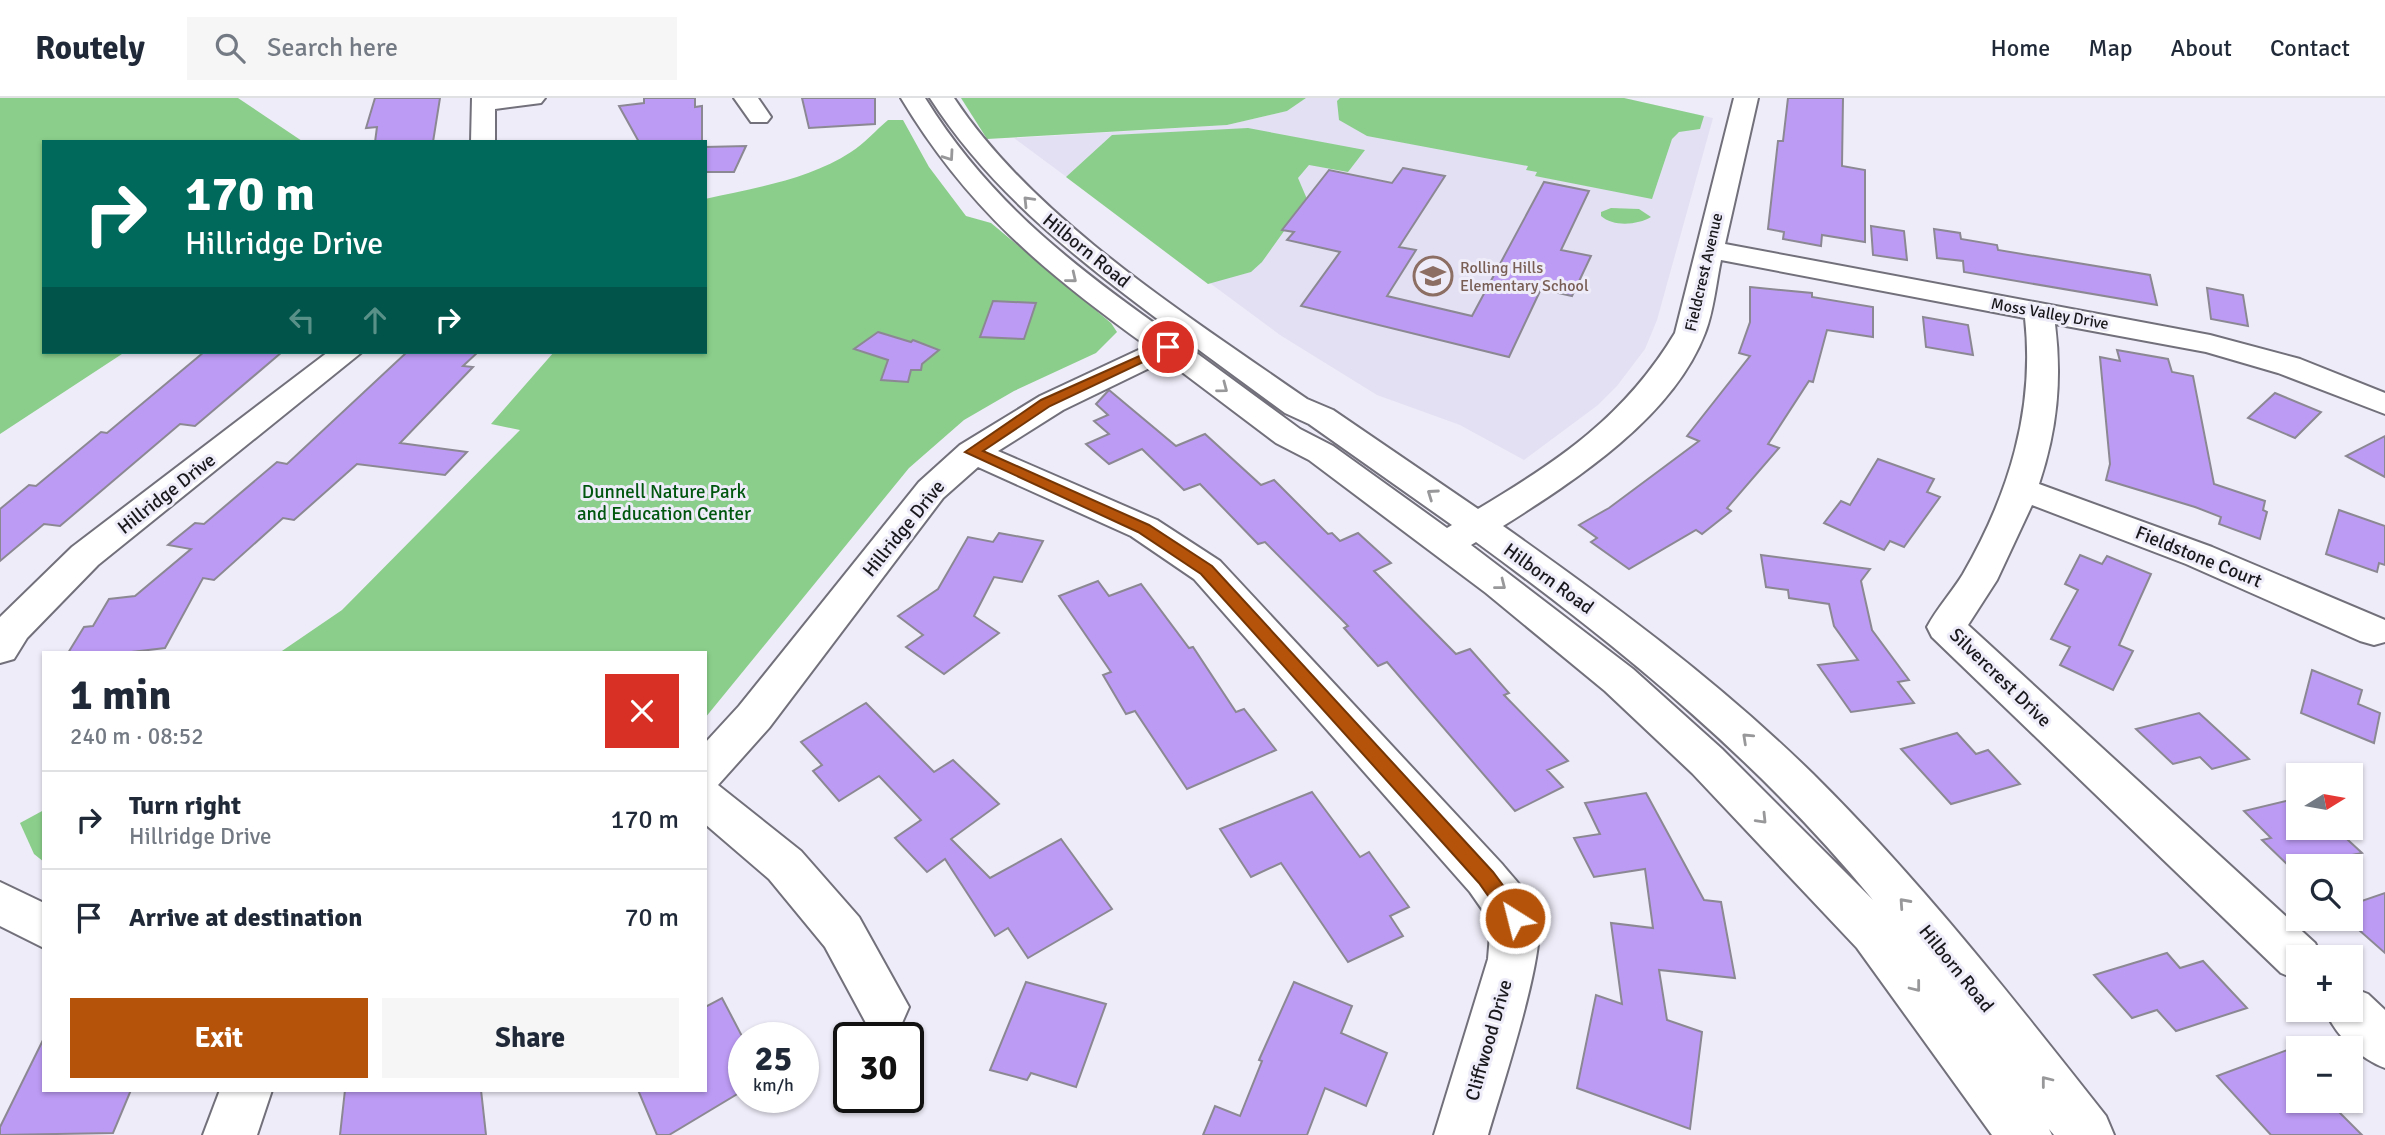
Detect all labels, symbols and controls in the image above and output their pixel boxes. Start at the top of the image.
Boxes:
search box [187,17,677,80]
text: Routely [35,28,145,69]
icon: search [211,29,249,67]
text: Search here [267,32,398,64]
text: Home [1990,33,2050,63]
text: Map [2088,33,2133,63]
text: About [2171,33,2232,63]
text: Contact [2270,33,2350,63]
one-way arrow [941,148,953,161]
text: 170 m [185,164,315,224]
icon: right [70,168,161,259]
one-way arrow [1023,196,1036,209]
street label: Hilborn Road [1038,208,1135,293]
street label: Fieldcrest Avenue [1681,211,1727,333]
text: Hillridge Drive [185,224,383,263]
school or university icon: Rolling Hills Elementary School [1412,255,1454,297]
place label: Rolling Hills Elementary School [1460,258,1589,296]
one-way arrow [1064,270,1077,282]
street label: Moss Valley Drive [1989,294,2110,334]
icon: left [283,301,321,339]
icon: ahead [356,301,394,339]
icon: right [429,301,467,339]
pin [1138,317,1198,377]
icon: arrive [1149,328,1187,366]
one-way arrow [1215,380,1228,392]
street label: Hillridge Drive [113,448,220,539]
street label: Hillridge Drive [857,475,950,582]
park label: Dunnell Nature Park and Education Center [577,480,751,526]
one-way arrow [1427,490,1440,502]
street label: Fieldstone Court [2132,521,2266,593]
street label: Hilborn Road [1499,538,1598,620]
one-way arrow [1494,577,1506,590]
street label: Silvercrest Drive [1944,623,2056,732]
text: 1 min [70,670,171,721]
button: close [605,674,679,748]
text: 240 m · 08:52 [70,722,204,751]
one-way arrow [1742,734,1755,747]
north arrow [2286,763,2362,840]
map controls [2286,763,2363,1113]
text: Turn right [129,790,241,822]
icon: right [70,801,108,839]
text: 170 m [610,804,679,836]
one-way arrow [1753,810,1766,823]
text: Hillridge Drive [129,822,271,851]
button: search [2286,854,2363,931]
position arrow [1478,881,1552,955]
one-way arrow [1900,898,1912,911]
icon: arrive [70,899,108,937]
text: Arrive at destination [129,902,362,934]
text: 70 m [624,902,679,934]
street label: Hilborn Road [1914,920,1999,1017]
button: + [2286,945,2363,1022]
street label: Cliffwood Drive [1460,977,1518,1104]
one-way arrow [1908,979,1921,991]
button: Exit [70,998,368,1078]
button: Share [382,998,679,1078]
speed limit sign: 30 [833,1022,924,1113]
button: − [2286,1036,2363,1113]
text: 25 [755,1037,792,1080]
text: km/h [753,1074,794,1096]
one-way arrow [2041,1076,2054,1089]

